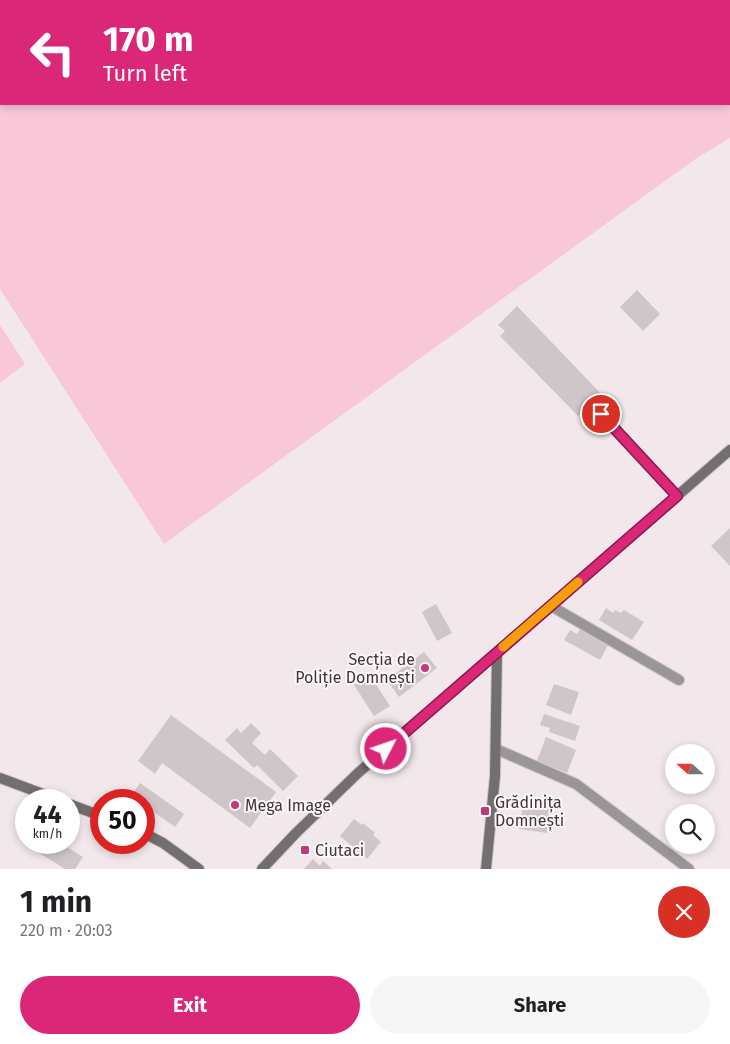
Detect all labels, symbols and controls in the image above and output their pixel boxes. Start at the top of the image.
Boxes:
text: 170 m [103,18,194,60]
icon: left [20,20,85,85]
text: Turn left [103,60,187,87]
pin [580,393,622,435]
icon: arrive [587,400,615,428]
place label: Secția de Poliție Domnești [295,650,415,688]
marker: Secția de Poliție Domnești [419,662,431,674]
position arrow [359,722,411,774]
north arrow [665,744,715,794]
map controls [665,744,715,854]
speed limit sign: 50 [90,789,155,854]
place label: Grădinița Domnești [495,793,564,831]
place label: Mega Image [245,796,331,815]
marker: Mega Image [229,799,241,811]
text: 44 [33,800,62,830]
button: search [665,804,715,854]
marker: Grădinița Domnești [479,805,491,817]
text: km/h [33,827,62,841]
place label: Ciutaci [315,841,364,860]
marker: Ciutaci [299,844,311,856]
text: 1 min [20,884,92,920]
button: close [658,886,710,938]
text: 220 m · 20:03 [20,921,112,940]
button: Exit [20,976,360,1034]
button: Share [370,976,710,1034]

